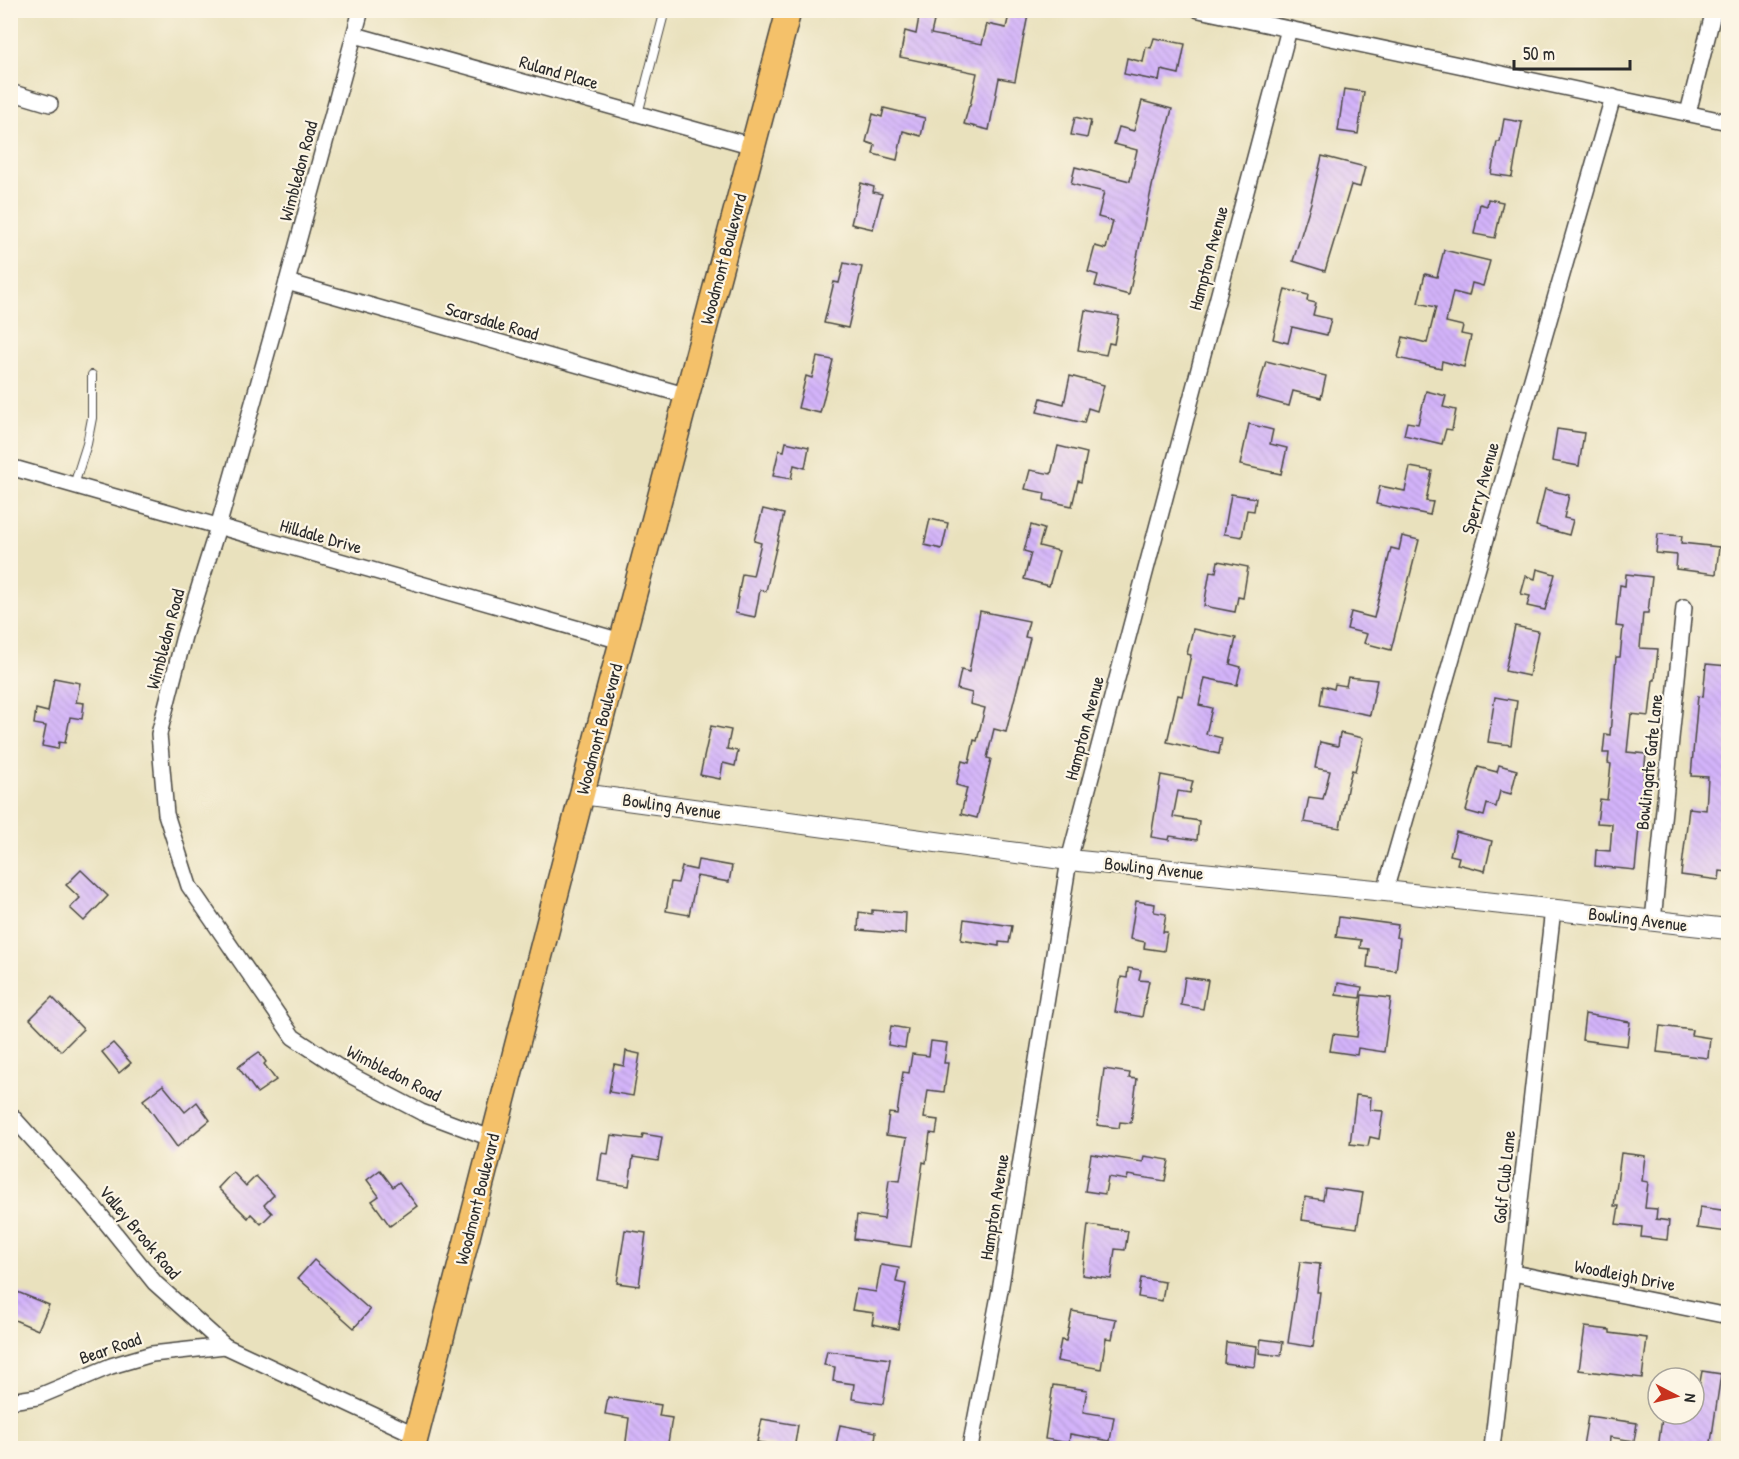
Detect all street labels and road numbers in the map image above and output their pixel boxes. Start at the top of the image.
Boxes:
street label: Ruland Place [517,49,601,95]
street label: Wimbledon Road [273,118,323,224]
street label: Woodmont Boulevard [694,191,752,327]
street label: Hampton Avenue [1182,203,1234,313]
street label: Scarsdale Road [442,296,542,346]
street label: Sperry Avenue [1455,439,1505,537]
street label: Hilldale Drive [277,512,365,560]
street label: Wimbledon Road [140,586,190,692]
street label: Woodmont Boulevard [570,661,628,797]
street label: Hampton Avenue [1058,673,1110,783]
street label: Bowlingate Gate Lane [1629,693,1669,831]
street label: Bowling Avenue [621,787,723,825]
street label: Bowling Avenue [1103,850,1205,886]
street label: Bowling Avenue [1587,901,1689,937]
street label: Wimbledon Road [343,1039,445,1107]
street label: Golf Club Lane [1487,1129,1521,1225]
street label: Woodmont Boulevard [449,1131,505,1267]
street label: Hampton Avenue [973,1152,1015,1262]
street label: Valley Brook Road [93,1180,187,1284]
street label: Woodleigh Drive [1572,1253,1678,1297]
street label: Bear Road [76,1326,144,1370]

